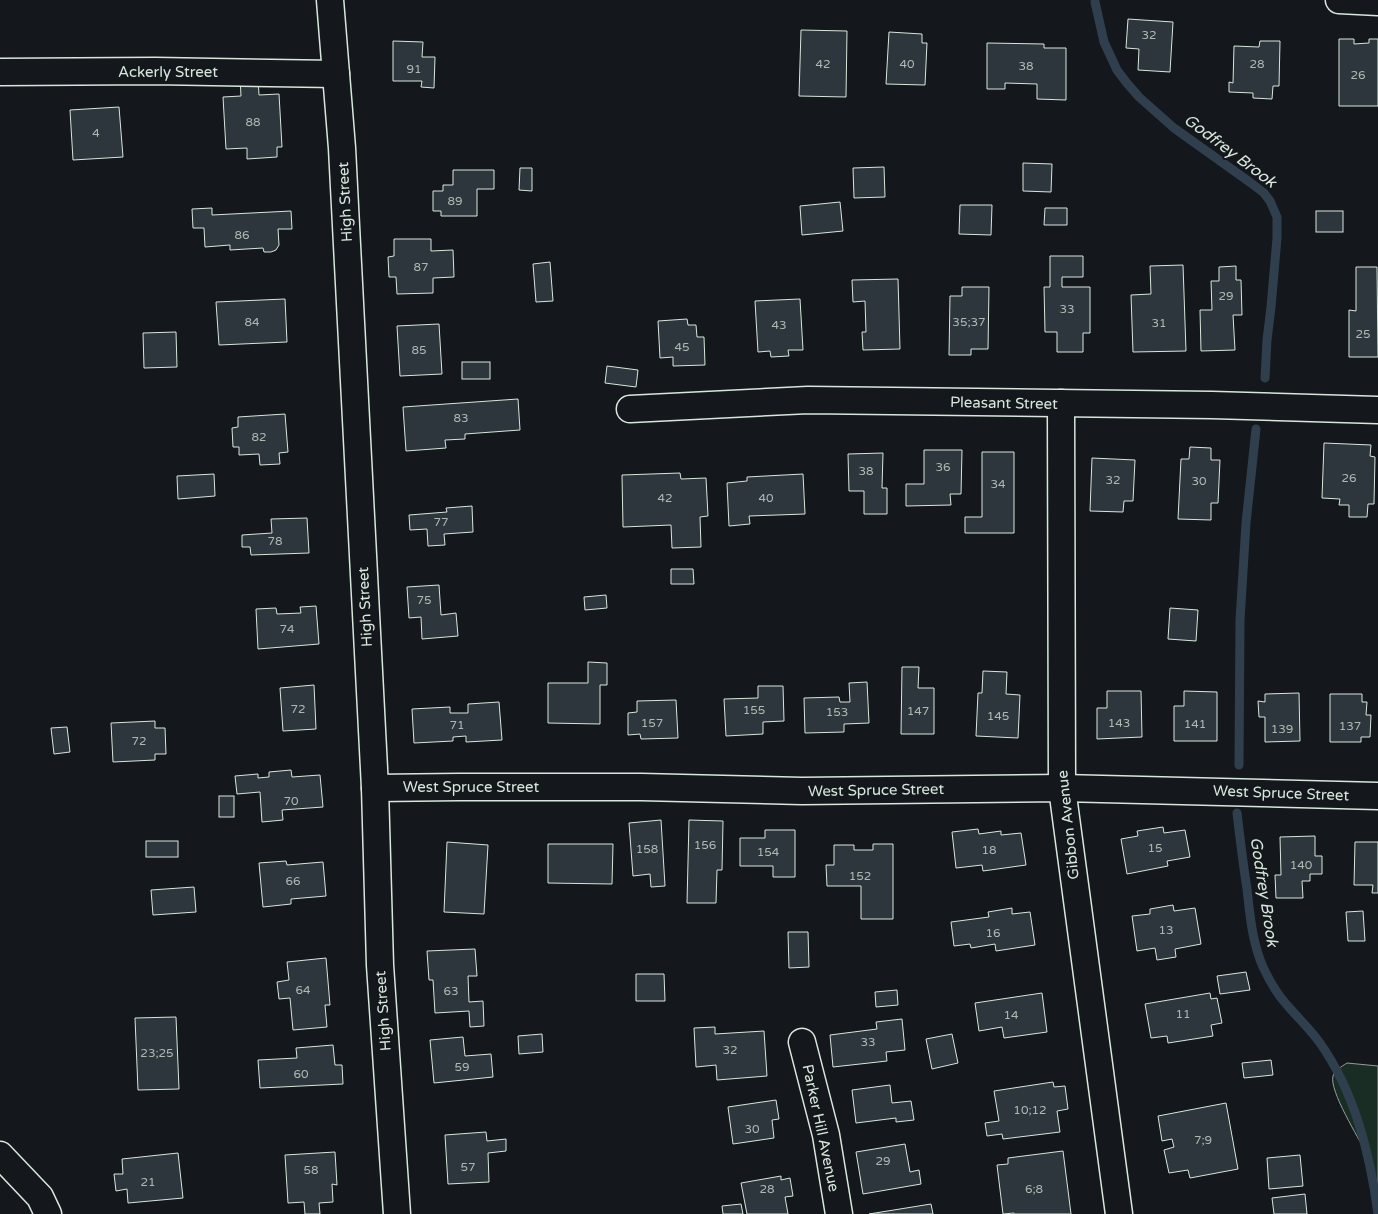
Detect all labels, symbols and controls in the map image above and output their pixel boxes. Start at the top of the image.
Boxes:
house number: 32 [1141,28,1157,42]
house number: 42 [815,57,831,71]
house number: 40 [899,57,915,71]
house number: 28 [1249,57,1265,71]
house number: 38 [1018,59,1034,73]
house number: 91 [406,62,422,76]
street label: Ackerly Street [118,63,218,81]
house number: 26 [1350,68,1366,82]
water label: Godfrey Brook [1180,110,1281,193]
house number: 88 [245,115,261,129]
house number: 4 [92,126,100,140]
street label: High Street [334,161,356,243]
house number: 89 [447,194,463,208]
house number: 86 [234,228,250,242]
house number: 87 [413,260,429,274]
house number: 29 [1218,289,1234,303]
house number: 33 [1059,302,1075,316]
house number: 84 [244,315,260,329]
house number: 35;37 [952,315,986,329]
house number: 31 [1151,316,1167,330]
house number: 43 [771,318,787,332]
house number: 25 [1355,327,1371,341]
house number: 45 [674,340,690,354]
house number: 85 [411,343,427,357]
street label: Pleasant Street [950,393,1058,413]
house number: 83 [453,411,469,425]
house number: 82 [251,430,267,444]
house number: 36 [935,460,951,474]
house number: 38 [858,464,874,478]
house number: 26 [1341,471,1357,485]
house number: 32 [1105,473,1121,487]
house number: 30 [1191,474,1207,488]
house number: 34 [990,477,1006,491]
house number: 42 [657,491,673,505]
house number: 40 [758,491,774,505]
house number: 77 [433,515,449,529]
house number: 78 [267,534,283,548]
street label: High Street [354,566,376,648]
house number: 75 [416,593,432,607]
house number: 74 [279,622,295,636]
house number: 72 [290,702,306,716]
house number: 155 [743,703,765,717]
house number: 147 [907,704,929,718]
house number: 153 [826,705,848,719]
house number: 145 [987,709,1009,723]
house number: 157 [641,716,663,730]
house number: 143 [1108,716,1130,730]
house number: 141 [1184,717,1206,731]
house number: 71 [449,718,465,732]
house number: 137 [1339,719,1361,733]
house number: 139 [1271,722,1293,736]
house number: 72 [131,734,147,748]
street label: Gibbon Avenue [1053,769,1083,881]
street label: West Spruce Street [403,778,539,796]
street label: West Spruce Street [808,780,945,800]
street label: West Spruce Street [1213,782,1350,804]
house number: 70 [283,794,299,808]
water label: Godfrey Brook [1245,836,1283,949]
house number: 156 [694,838,716,852]
house number: 15 [1147,841,1163,855]
house number: 158 [636,842,658,856]
house number: 18 [981,843,997,857]
house number: 154 [757,845,780,859]
house number: 140 [1290,858,1313,872]
house number: 152 [849,869,871,883]
house number: 66 [285,874,301,888]
house number: 13 [1158,923,1174,937]
house number: 16 [985,926,1001,940]
street label: High Street [371,970,395,1052]
house number: 64 [295,983,311,997]
house number: 63 [443,984,459,998]
house number: 11 [1175,1007,1191,1021]
house number: 14 [1003,1008,1019,1022]
house number: 33 [860,1035,876,1049]
house number: 32 [722,1043,738,1057]
house number: 23;25 [140,1046,174,1060]
house number: 59 [454,1060,470,1074]
street label: Parker Hill Avenue [799,1063,843,1193]
house number: 60 [293,1067,309,1081]
house number: 10;12 [1013,1103,1047,1117]
house number: 30 [744,1122,760,1136]
house number: 7;9 [1194,1133,1212,1147]
house number: 29 [875,1154,891,1168]
house number: 57 [460,1160,476,1174]
house number: 58 [303,1163,319,1177]
house number: 21 [140,1175,156,1189]
house number: 28 [759,1182,775,1196]
house number: 6;8 [1025,1182,1043,1196]

